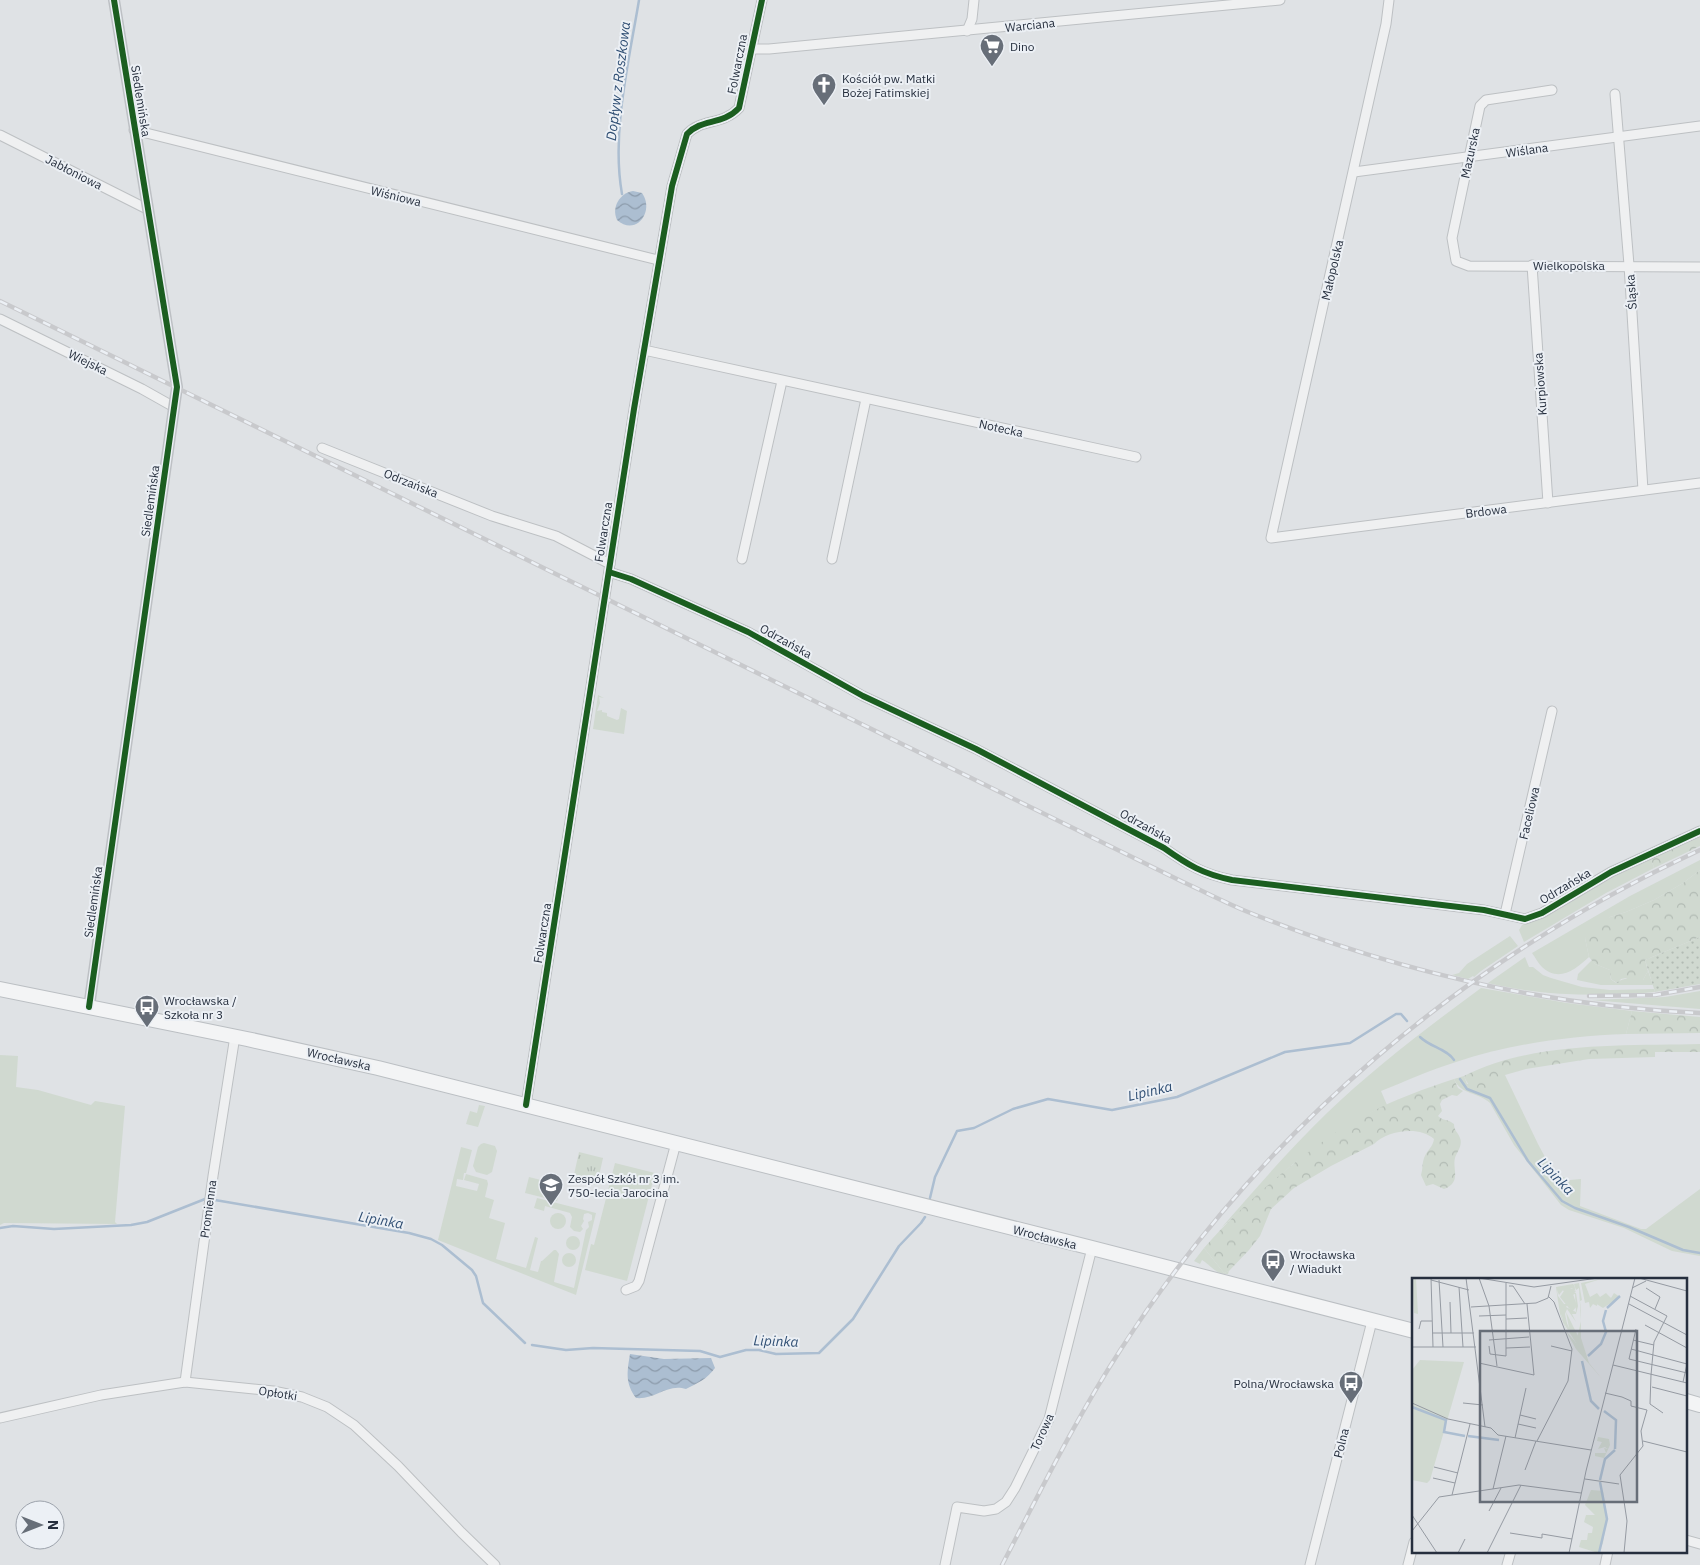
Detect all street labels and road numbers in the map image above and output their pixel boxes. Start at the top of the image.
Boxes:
street label: Warciana [1004,15,1056,35]
street label: Folwarczna [724,32,750,95]
street label: Siedlemińska [128,64,154,138]
street label: Mazurska [1457,126,1483,180]
street label: Wiślana [1505,140,1550,160]
street label: Jabłoniowa [43,151,105,193]
street label: Wiśniowa [369,182,423,210]
street label: Małopolska [1318,238,1346,302]
street label: Wielkopolska [1533,258,1606,273]
street label: Śląska [1622,273,1640,310]
street label: Wiejska [66,346,111,378]
street label: Kurpiowska [1530,351,1550,416]
street label: Notecka [978,416,1025,440]
street label: Siedlemińska [138,464,163,538]
street label: Odrzańska [382,465,441,501]
street label: Folwarczna [591,500,615,563]
street label: Brdowa [1465,501,1508,521]
street label: Odrzańska [757,621,815,662]
street label: Faceliowa [1516,785,1542,841]
street label: Odrzańska [1117,806,1175,847]
street label: Siedlemińska [81,865,106,939]
street label: Odrzańska [1537,865,1594,907]
street label: Folwarczna [530,901,554,964]
street label: Wrocławska [306,1044,373,1074]
street label: Promienna [197,1178,220,1239]
street label: Wrocławska [1012,1222,1079,1252]
street label: Opłotki [258,1383,298,1403]
street label: Torowa [1027,1410,1057,1453]
street label: Polna [1330,1426,1352,1459]

